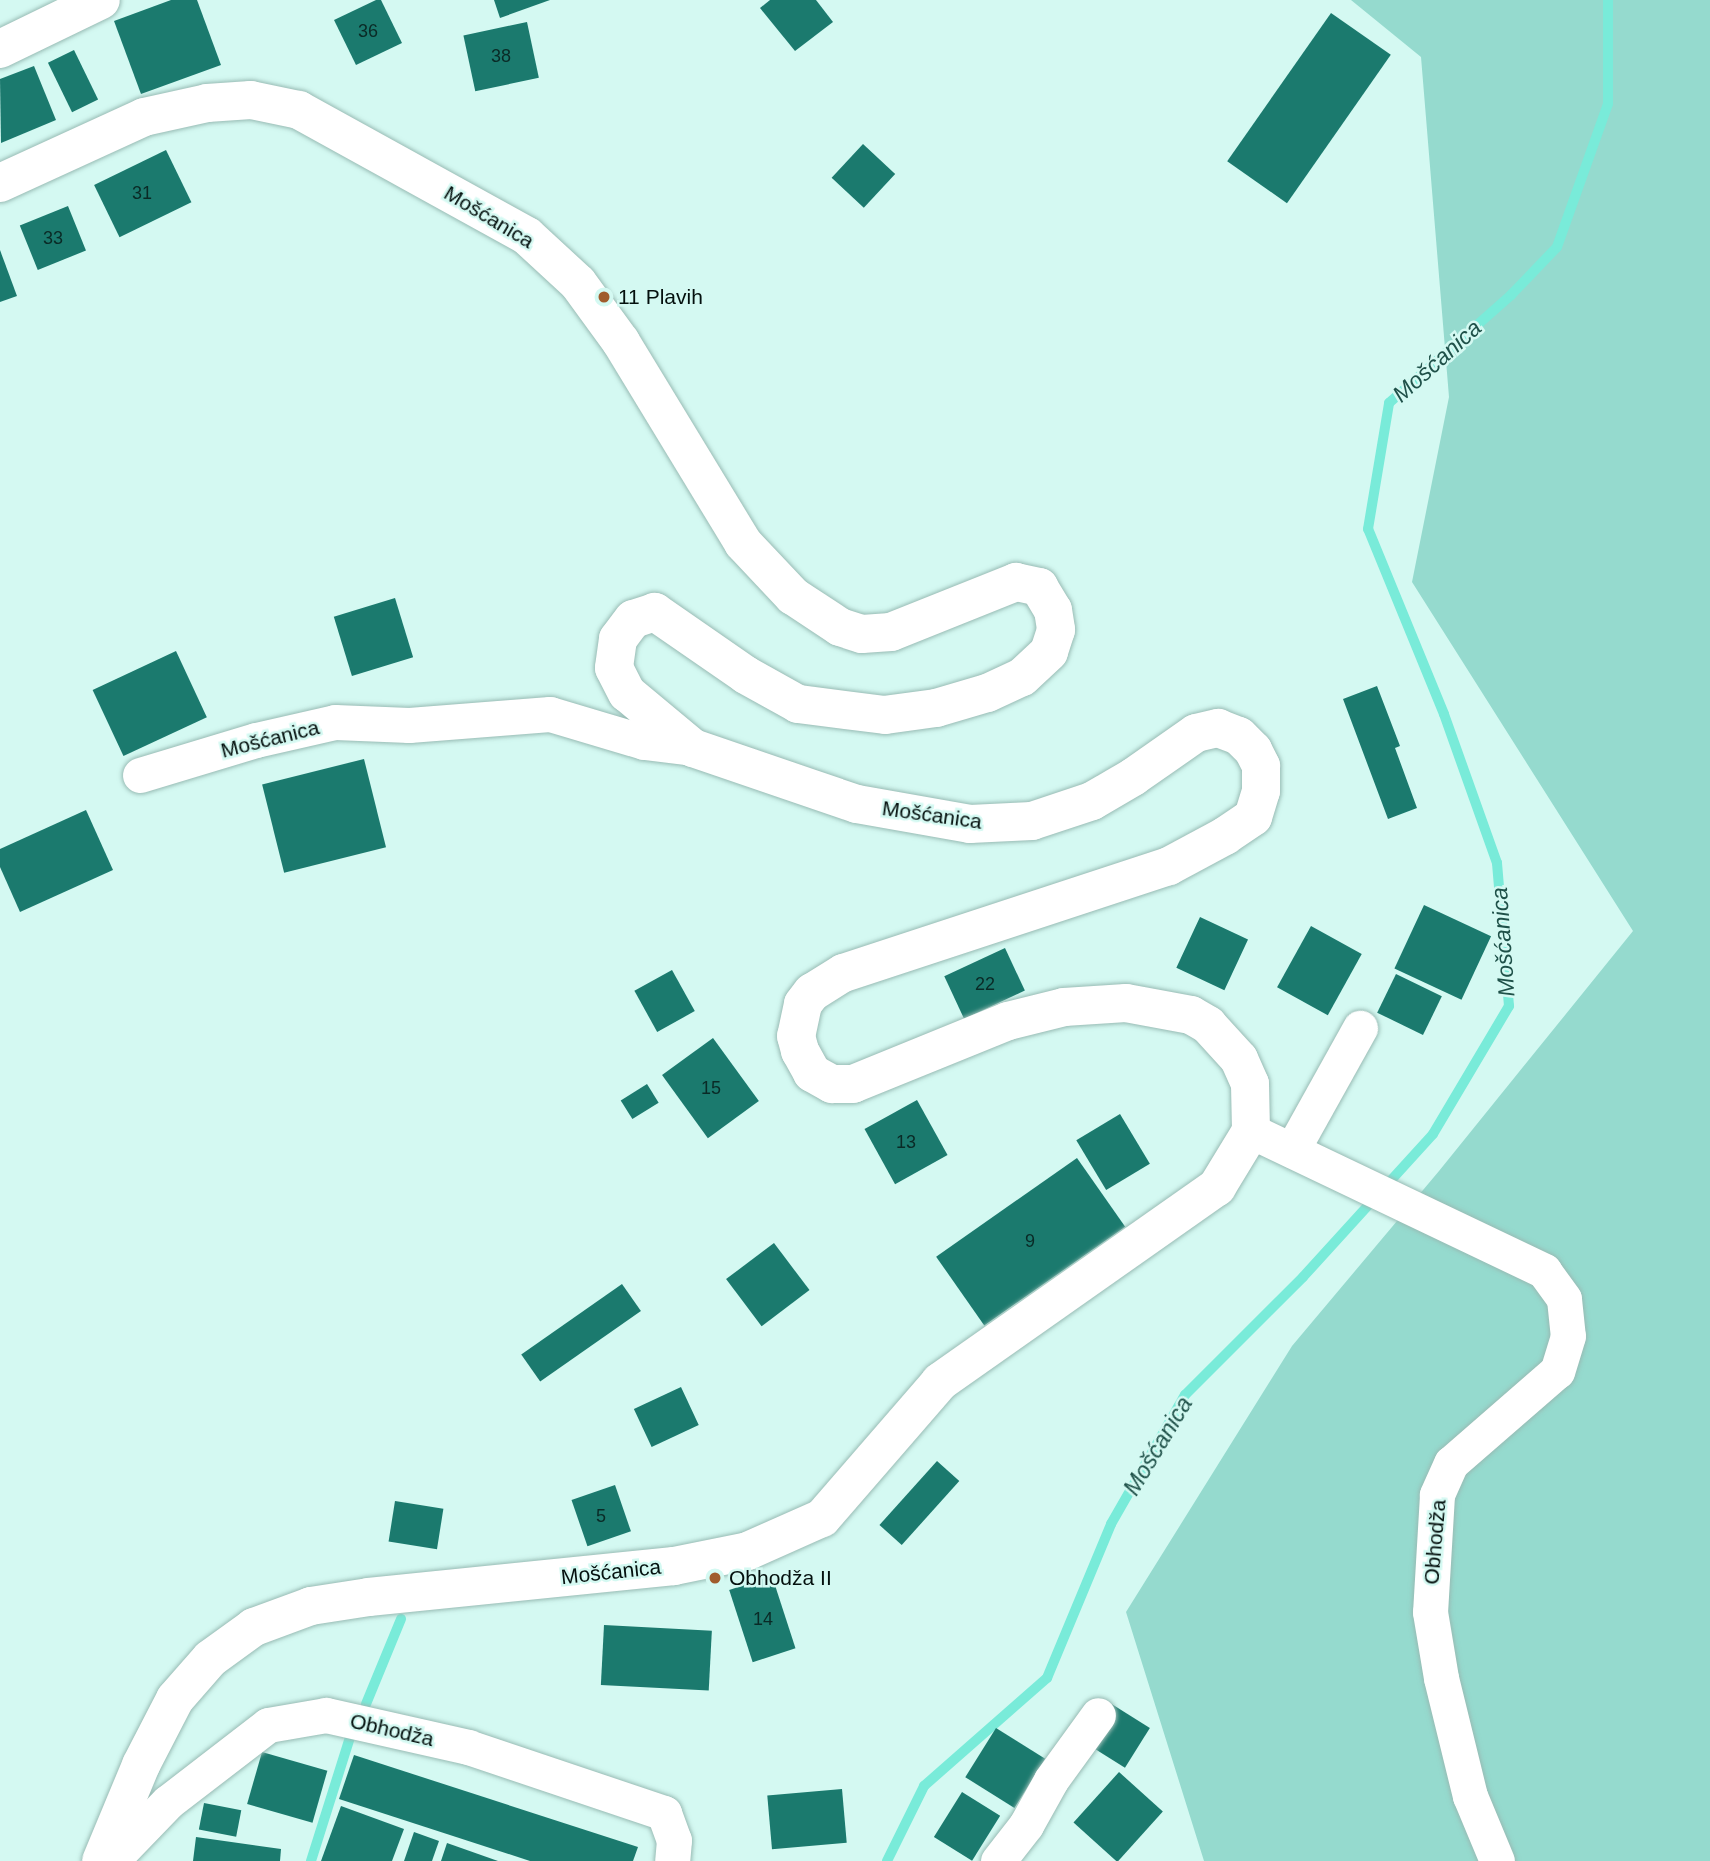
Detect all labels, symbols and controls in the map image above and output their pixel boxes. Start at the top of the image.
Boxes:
house number: 36 [358,20,378,42]
house number: 38 [491,45,511,67]
street label: Mošćanica [439,180,539,254]
house number: 31 [132,182,152,204]
house number: 33 [43,227,63,249]
place label: 11 Plavih [618,284,703,310]
marker: 11 Plavih [596,289,612,305]
water label: Mošćanica [1387,314,1487,408]
street label: Mošćanica [218,715,322,763]
street label: Mošćanica [881,796,983,834]
water label: Mošćanica [1485,886,1521,998]
house number: 22 [975,973,995,995]
house number: 15 [701,1077,721,1099]
house number: 13 [896,1131,916,1153]
house number: 9 [1025,1230,1035,1252]
water label: Mošćanica [1118,1392,1198,1500]
street label: Obhodža [1419,1498,1451,1586]
house number: 5 [596,1505,606,1527]
street label: Mošćanica [560,1554,662,1590]
place label: Obhodža II [729,1565,832,1591]
marker: Obhodža II [707,1570,723,1586]
house number: 14 [753,1608,773,1630]
street label: Obhodža [348,1708,436,1752]

